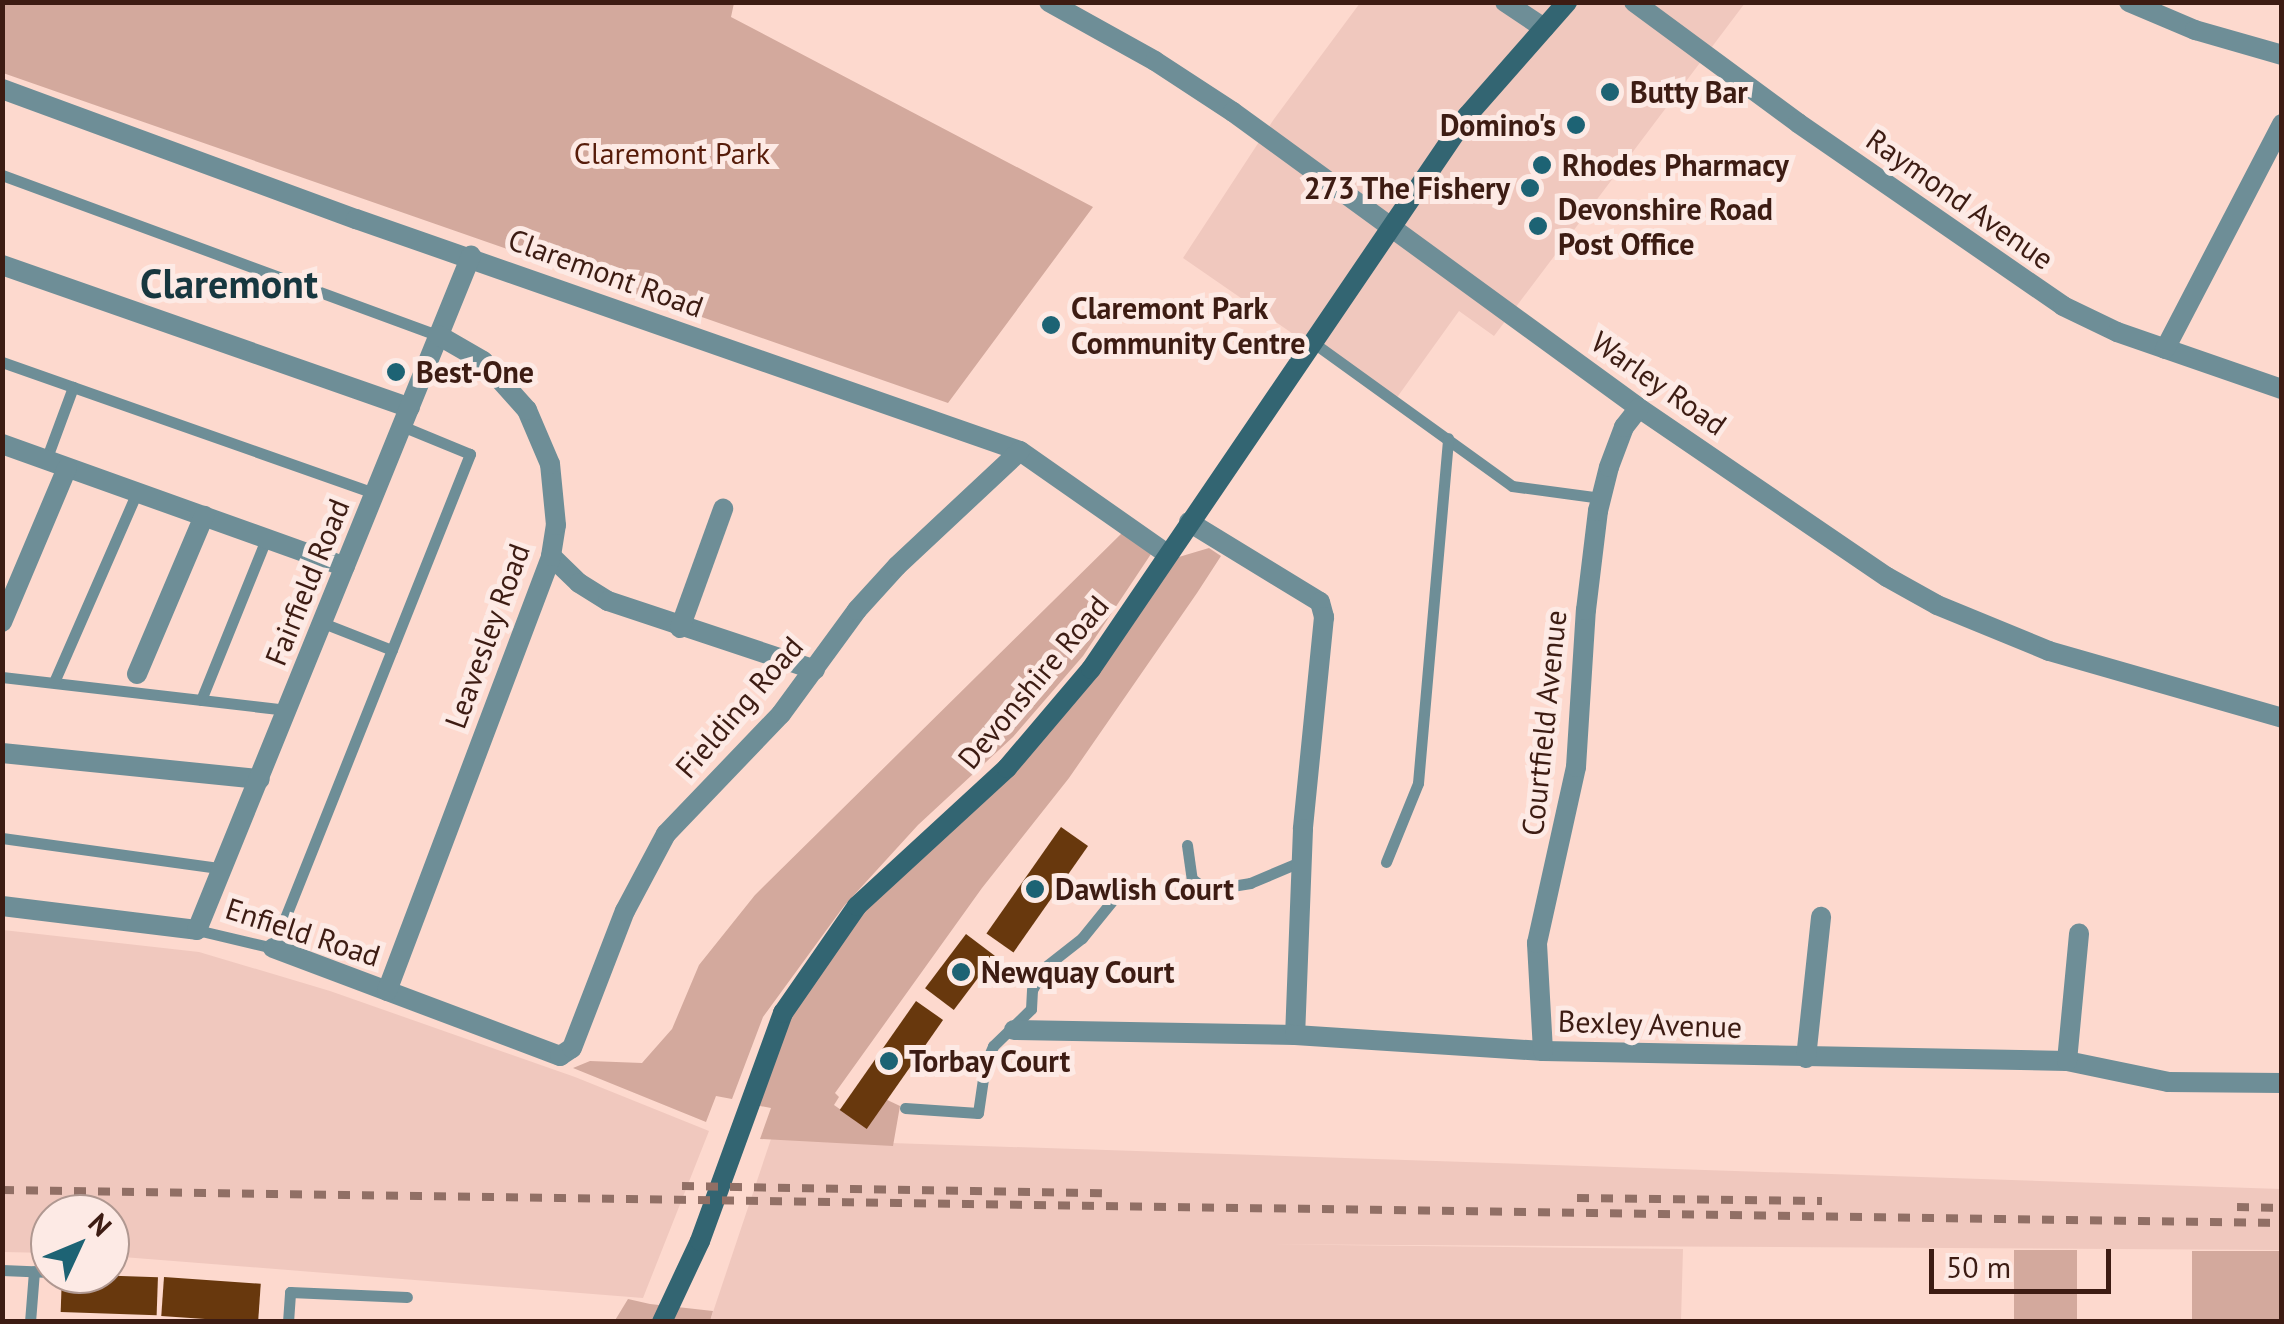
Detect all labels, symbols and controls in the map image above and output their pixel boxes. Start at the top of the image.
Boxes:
place label: Butty Bar [1630,74,1749,110]
marker: Butty Bar [1599,81,1621,103]
place label: Domino's [1440,107,1556,143]
marker: Domino's [1565,114,1587,136]
street label: Raymond Avenue [1859,121,2061,277]
park label: Claremont Park [574,135,770,171]
place label: Rhodes Pharmacy [1562,147,1789,183]
marker: Rhodes Pharmacy [1531,154,1553,176]
place label: 273 The Fishery [1303,170,1510,206]
marker: 273 The Fishery [1519,177,1541,199]
place label: Devonshire Road Post Office [1558,191,1773,262]
marker: Devonshire Road Post Office [1527,215,1549,237]
street label: Claremont Road [504,221,708,325]
district label: Claremont [140,259,318,307]
place label: Claremont Park Community Centre [1071,290,1307,360]
marker: Claremont Park Community Centre [1040,314,1062,336]
street label: Warley Road [1584,323,1734,443]
place label: Best-One [416,354,534,390]
marker: Best-One [385,361,407,383]
street label: Fairfield Road [257,493,357,671]
street label: Leavesley Road [437,538,537,734]
street label: Devonshire Road [950,588,1116,776]
street label: Courtfield Avenue [1514,608,1574,838]
street label: Fielding Road [668,629,810,785]
place label: Dawlish Court [1055,871,1234,907]
marker: Dawlish Court [1024,878,1046,900]
street label: Enfield Road [221,890,385,974]
place label: Newquay Court [981,954,1176,990]
marker: Newquay Court [950,961,972,983]
street label: Bexley Avenue [1556,1003,1744,1045]
place label: Torbay Court [909,1043,1072,1079]
marker: Torbay Court [878,1050,900,1072]
north arrow [30,1194,130,1294]
text: N [81,1205,120,1244]
scale bar [1934,1229,2116,1291]
text: 50 m [1946,1247,2011,1286]

